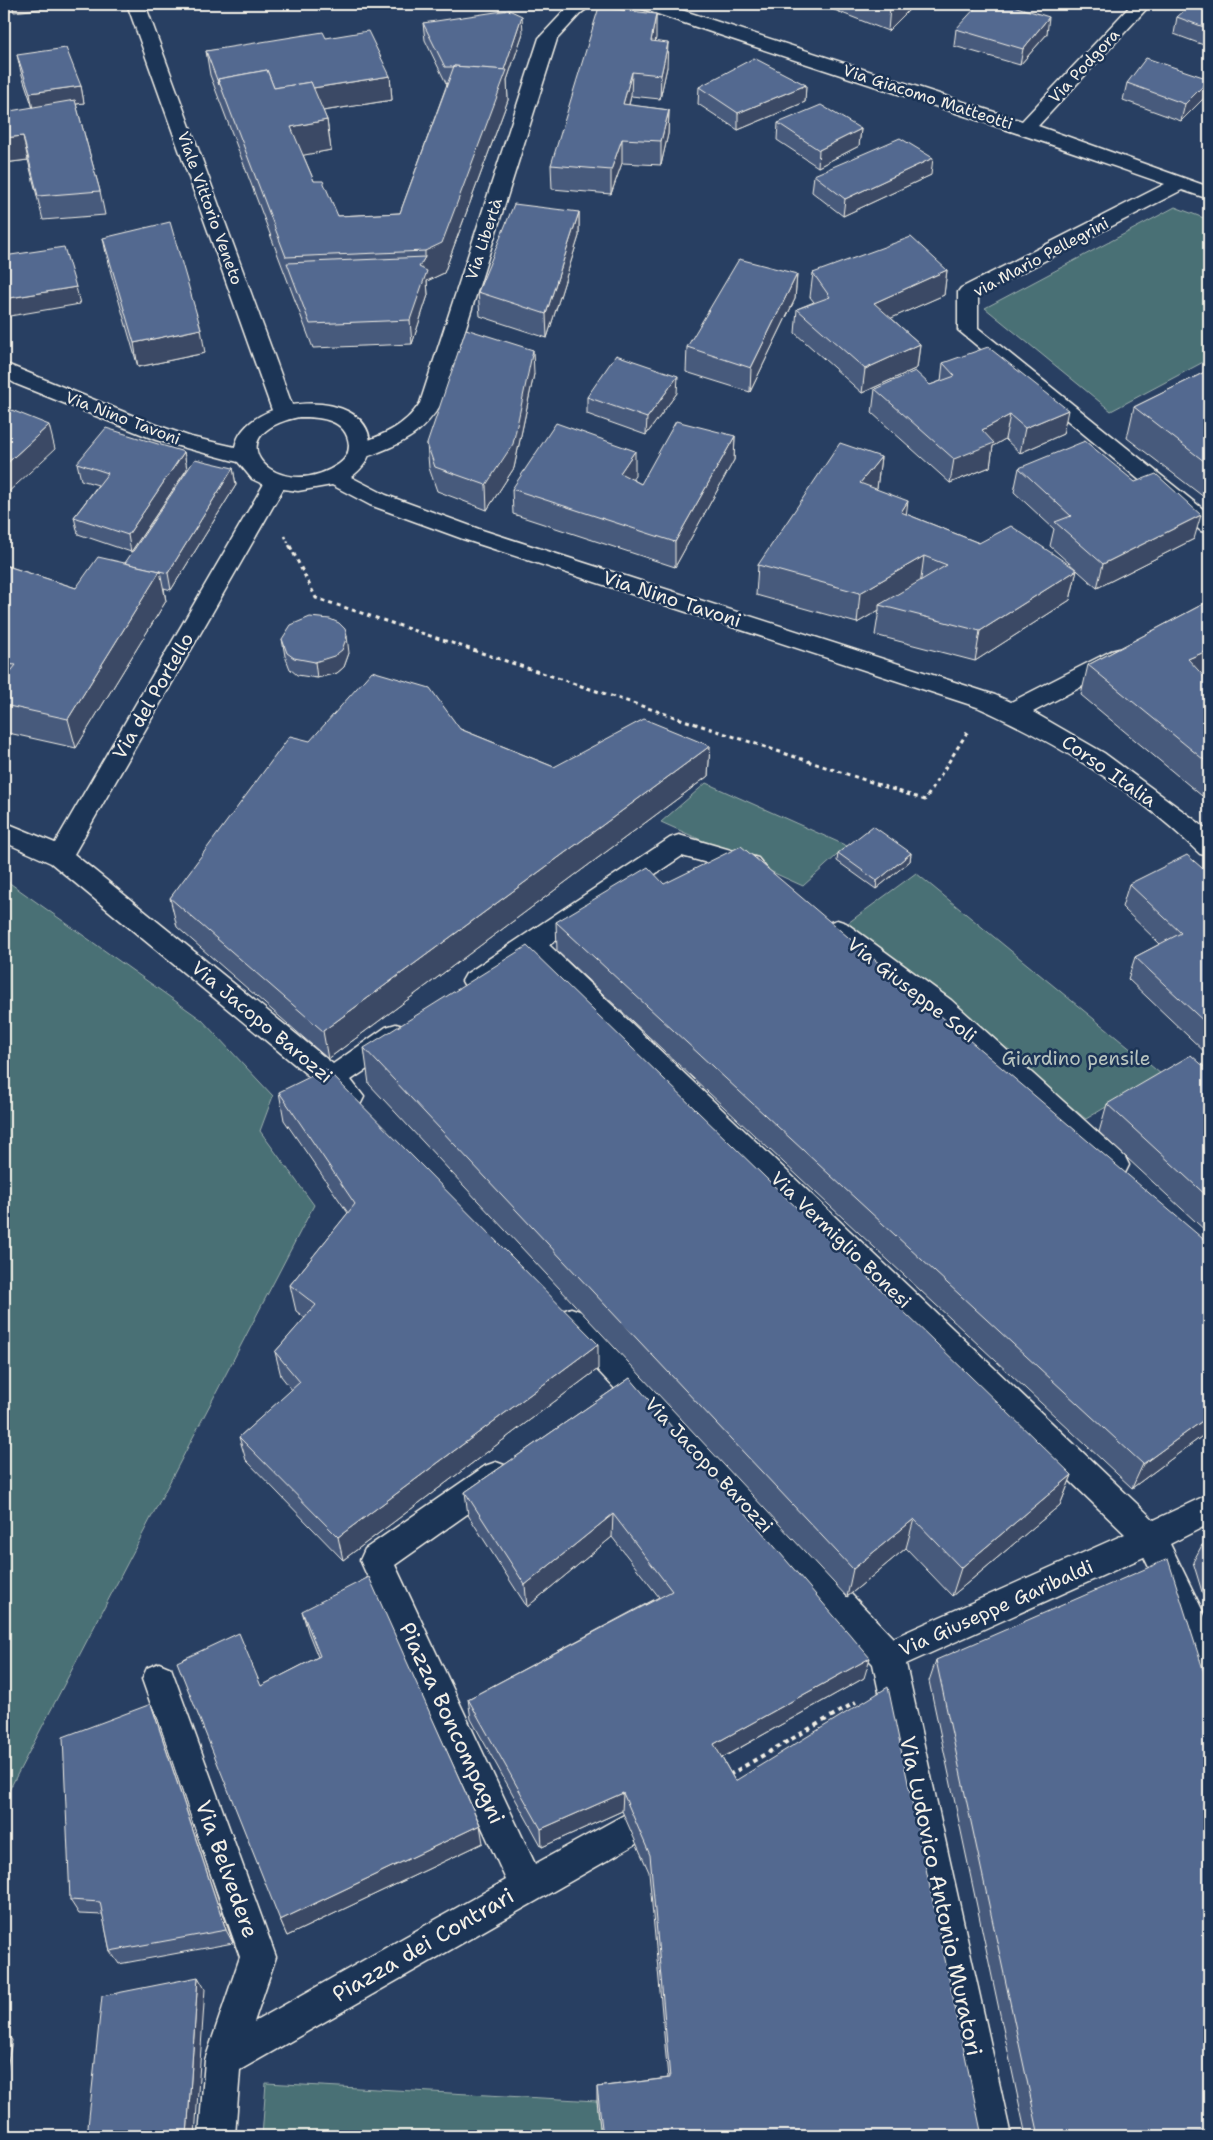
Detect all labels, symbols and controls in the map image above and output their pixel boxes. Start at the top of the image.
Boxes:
street label: Via Podgora [1044,24,1124,108]
street label: Via Giacomo Matteotti [840,60,1016,134]
street label: Viale Vittorio Veneto [172,128,248,288]
street label: Via Libertà [461,195,507,283]
street label: via Mario Pellegrini [970,212,1112,302]
street label: Via Nino Tavoni [63,386,183,450]
street label: Via Nino Tavoni [600,565,744,633]
street label: Via del Portello [107,628,199,764]
street label: Corso Italia [1057,729,1161,813]
street label: Via Giuseppe Soli [842,932,982,1048]
street label: Via Jacopo Barozzi [186,955,338,1089]
park label: Giardino pensile [1001,1046,1151,1071]
street label: Via Vermiglio Bonesi [765,1166,917,1314]
street label: Via Jacopo Barozzi [639,1392,779,1538]
street label: Via Giuseppe Garibaldi [895,1554,1097,1662]
street label: Piazza Boncompagni [392,1617,512,1829]
street label: Via Ludovico Antonio Muratori [893,1733,989,2059]
street label: Via Belvedere [189,1796,265,1942]
street label: Piazza dei Contrari [327,1881,519,2009]

